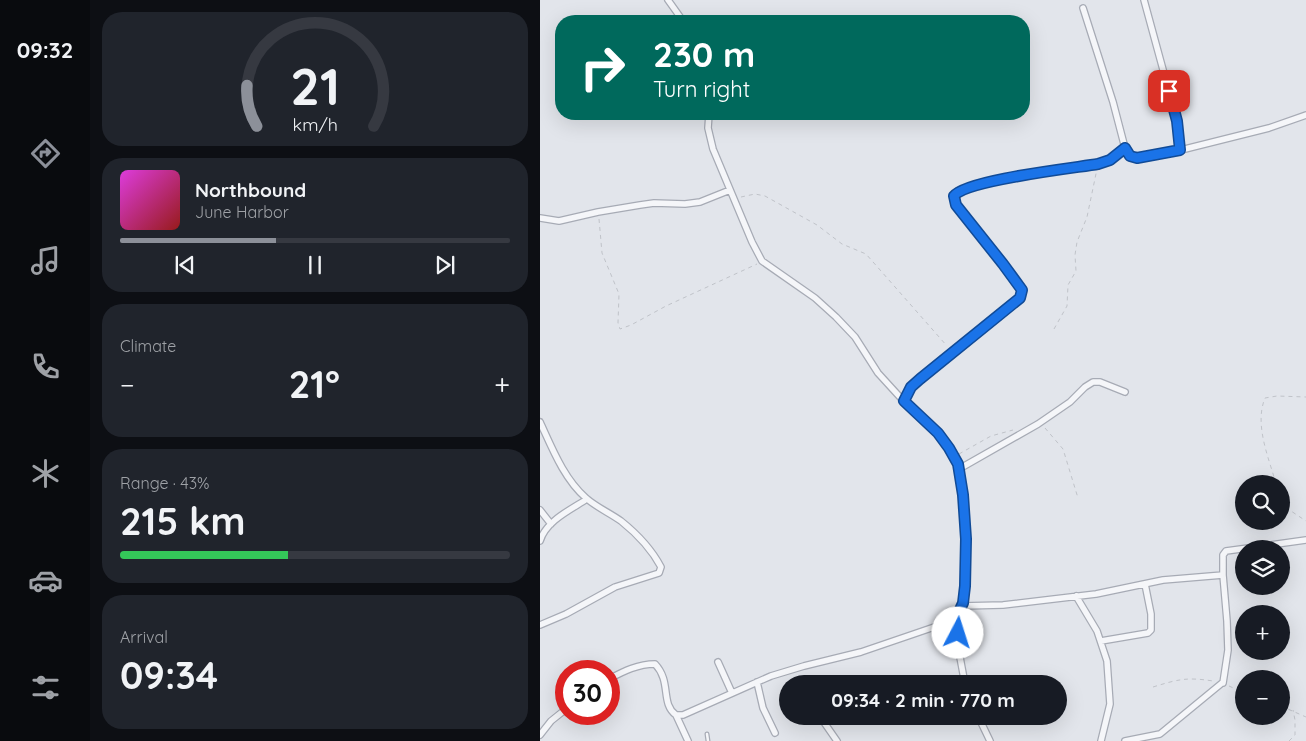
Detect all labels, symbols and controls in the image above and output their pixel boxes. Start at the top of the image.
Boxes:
text: 230 m [653,32,755,76]
icon: right [570,35,635,100]
text: 09:32 [17,36,73,64]
text: 21 [290,53,340,118]
pin [1148,70,1190,112]
text: Turn right [653,75,750,103]
icon: arrive [1155,77,1183,105]
text: km/h [292,113,338,135]
icon: directions [28,136,63,171]
text: Northbound [195,178,306,202]
text: June Harbor [195,202,289,222]
icon: music [28,243,63,278]
icon: previous [171,251,199,279]
icon: pause [301,251,329,279]
icon: next [431,251,459,279]
text: Climate [120,336,176,356]
icon: phone [28,349,63,384]
text: 21° [289,360,340,408]
text: − [120,367,135,402]
text: + [494,367,510,402]
icon: climate [28,456,63,491]
text: Range · 43% [120,473,210,493]
map controls [1235,475,1290,725]
button: search [1235,475,1290,530]
text: 215 km [120,497,246,545]
button: layers [1235,540,1290,595]
icon: car [28,563,63,598]
button: + [1235,605,1290,660]
position arrow [931,606,983,658]
text: Arrival [120,627,168,647]
text: 09:34 [120,651,218,699]
speed limit sign: 30 [555,660,620,725]
icon: filters [28,670,63,705]
button: − [1235,670,1290,725]
text: 09:34 · 2 min · 770 m [831,688,1015,712]

